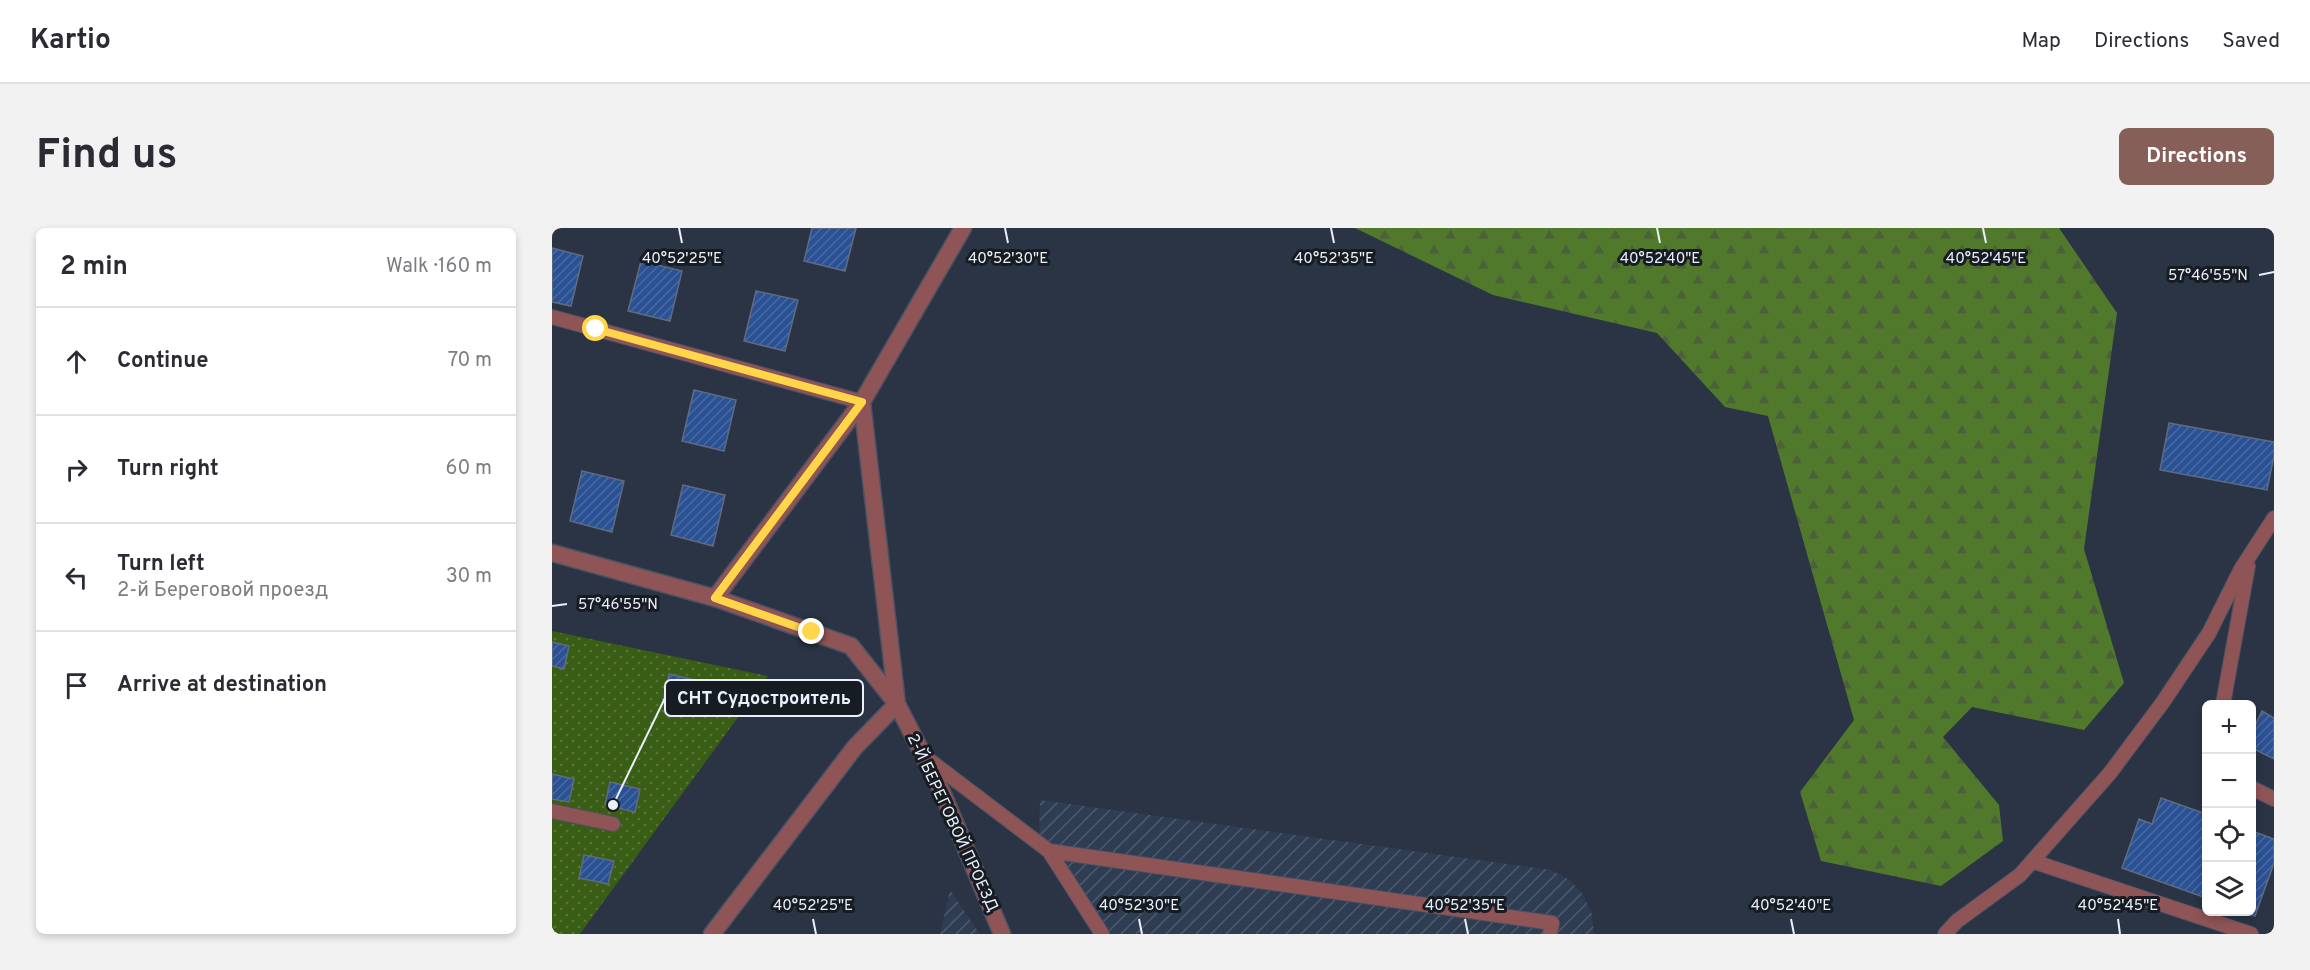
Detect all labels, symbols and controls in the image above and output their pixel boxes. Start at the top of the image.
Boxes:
text: Kartio [30,23,111,59]
text: Map [2021,28,2061,55]
text: Directions [2094,28,2189,55]
text: Saved [2222,28,2280,55]
button: Directions [2119,128,2274,185]
text: Find us [36,130,177,183]
text: 40°52'25"E [642,250,722,269]
text: 40°52'30"E [968,250,1048,269]
text: 40°52'35"E [1294,250,1374,269]
text: 40°52'40"E [1620,250,1700,269]
text: 40°52'45"E [1946,250,2026,269]
text: 2 min [60,251,128,284]
text: Walk · 160 m [386,254,492,280]
text: 57°46'55"N [2168,267,2248,286]
route start [582,315,608,341]
icon: ahead [60,345,93,378]
text: Continue [117,348,208,375]
text: 70 m [448,348,492,374]
icon: right [60,453,93,486]
text: Turn right [117,456,219,483]
text: 60 m [446,456,492,482]
text: Turn left [117,551,205,578]
icon: left [60,561,93,594]
text: 30 m [446,564,492,590]
text: 2-й Береговой проезд [117,578,328,604]
text: 57°46'55"N [578,596,658,615]
route end [798,618,824,644]
icon: arrive [60,669,93,702]
text: Arrive at destination [117,672,327,699]
callout: СНТ Судостроитель [665,680,863,716]
text: СНТ Судостроитель [677,688,851,711]
map controls [2202,700,2256,916]
button: + [2202,700,2256,754]
street label: 2-Й БЕРЕГОВОЙ ПРОЕЗД [902,730,1004,915]
button: − [2202,754,2256,808]
button: locate [2202,808,2256,862]
button: layers [2202,862,2256,916]
text: 40°52'25"E [773,897,853,916]
text: 40°52'30"E [1099,897,1179,916]
text: 40°52'35"E [1425,897,1505,916]
text: 40°52'40"E [1751,897,1831,916]
text: 40°52'45"E [2078,897,2158,916]

